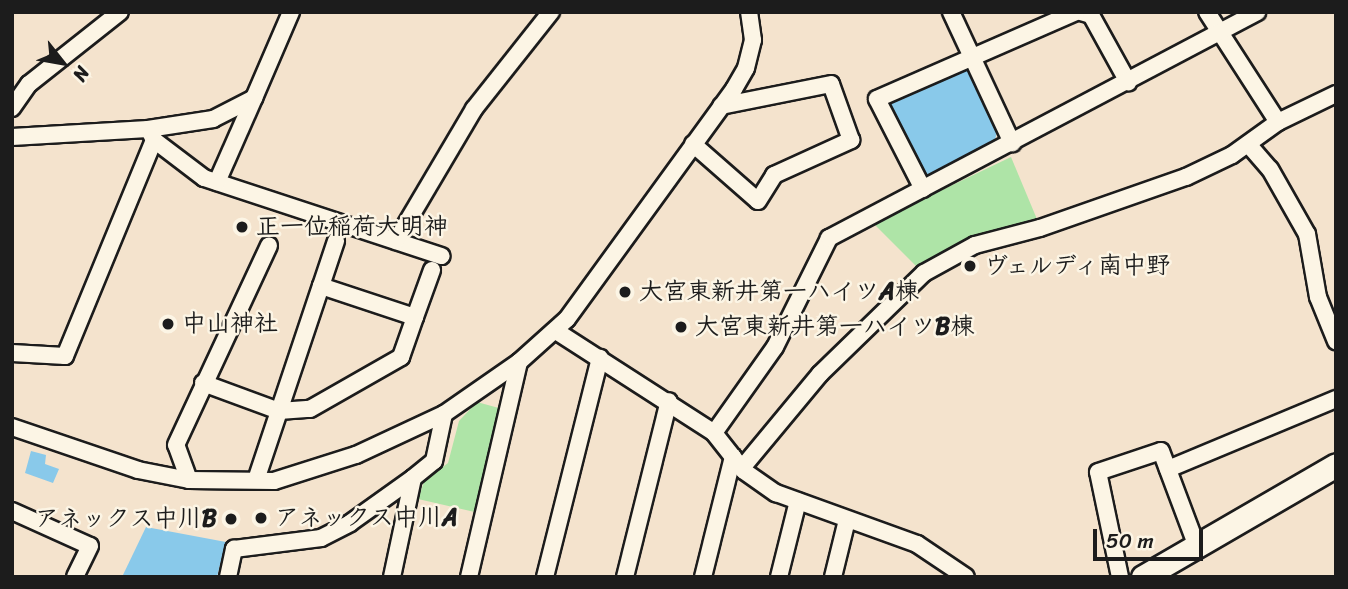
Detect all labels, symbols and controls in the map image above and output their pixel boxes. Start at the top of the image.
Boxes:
north arrow [28,28,98,98]
text: N [64,60,99,88]
place label: 正一位稲荷大明神 [256,213,448,241]
marker: 正一位稲荷大明神 [234,219,250,235]
place label: ヴェルディ南中野 [984,252,1176,280]
marker: ヴェルディ南中野 [962,258,978,274]
place label: 大宮東新井第一ハイツA棟 [639,278,919,306]
marker: 大宮東新井第一ハイツA棟 [617,284,633,300]
place label: 中山神社 [182,310,278,338]
place label: 大宮東新井第一ハイツB棟 [695,313,974,341]
marker: 中山神社 [160,316,176,332]
marker: 大宮東新井第一ハイツB棟 [673,319,689,335]
place label: アネックス中川A [275,504,459,532]
place label: アネックス中川B [34,505,217,533]
marker: アネックス中川A [253,510,269,526]
marker: アネックス中川B [223,511,239,527]
scale bar [1096,516,1206,560]
text: 50 m [1106,522,1154,560]

